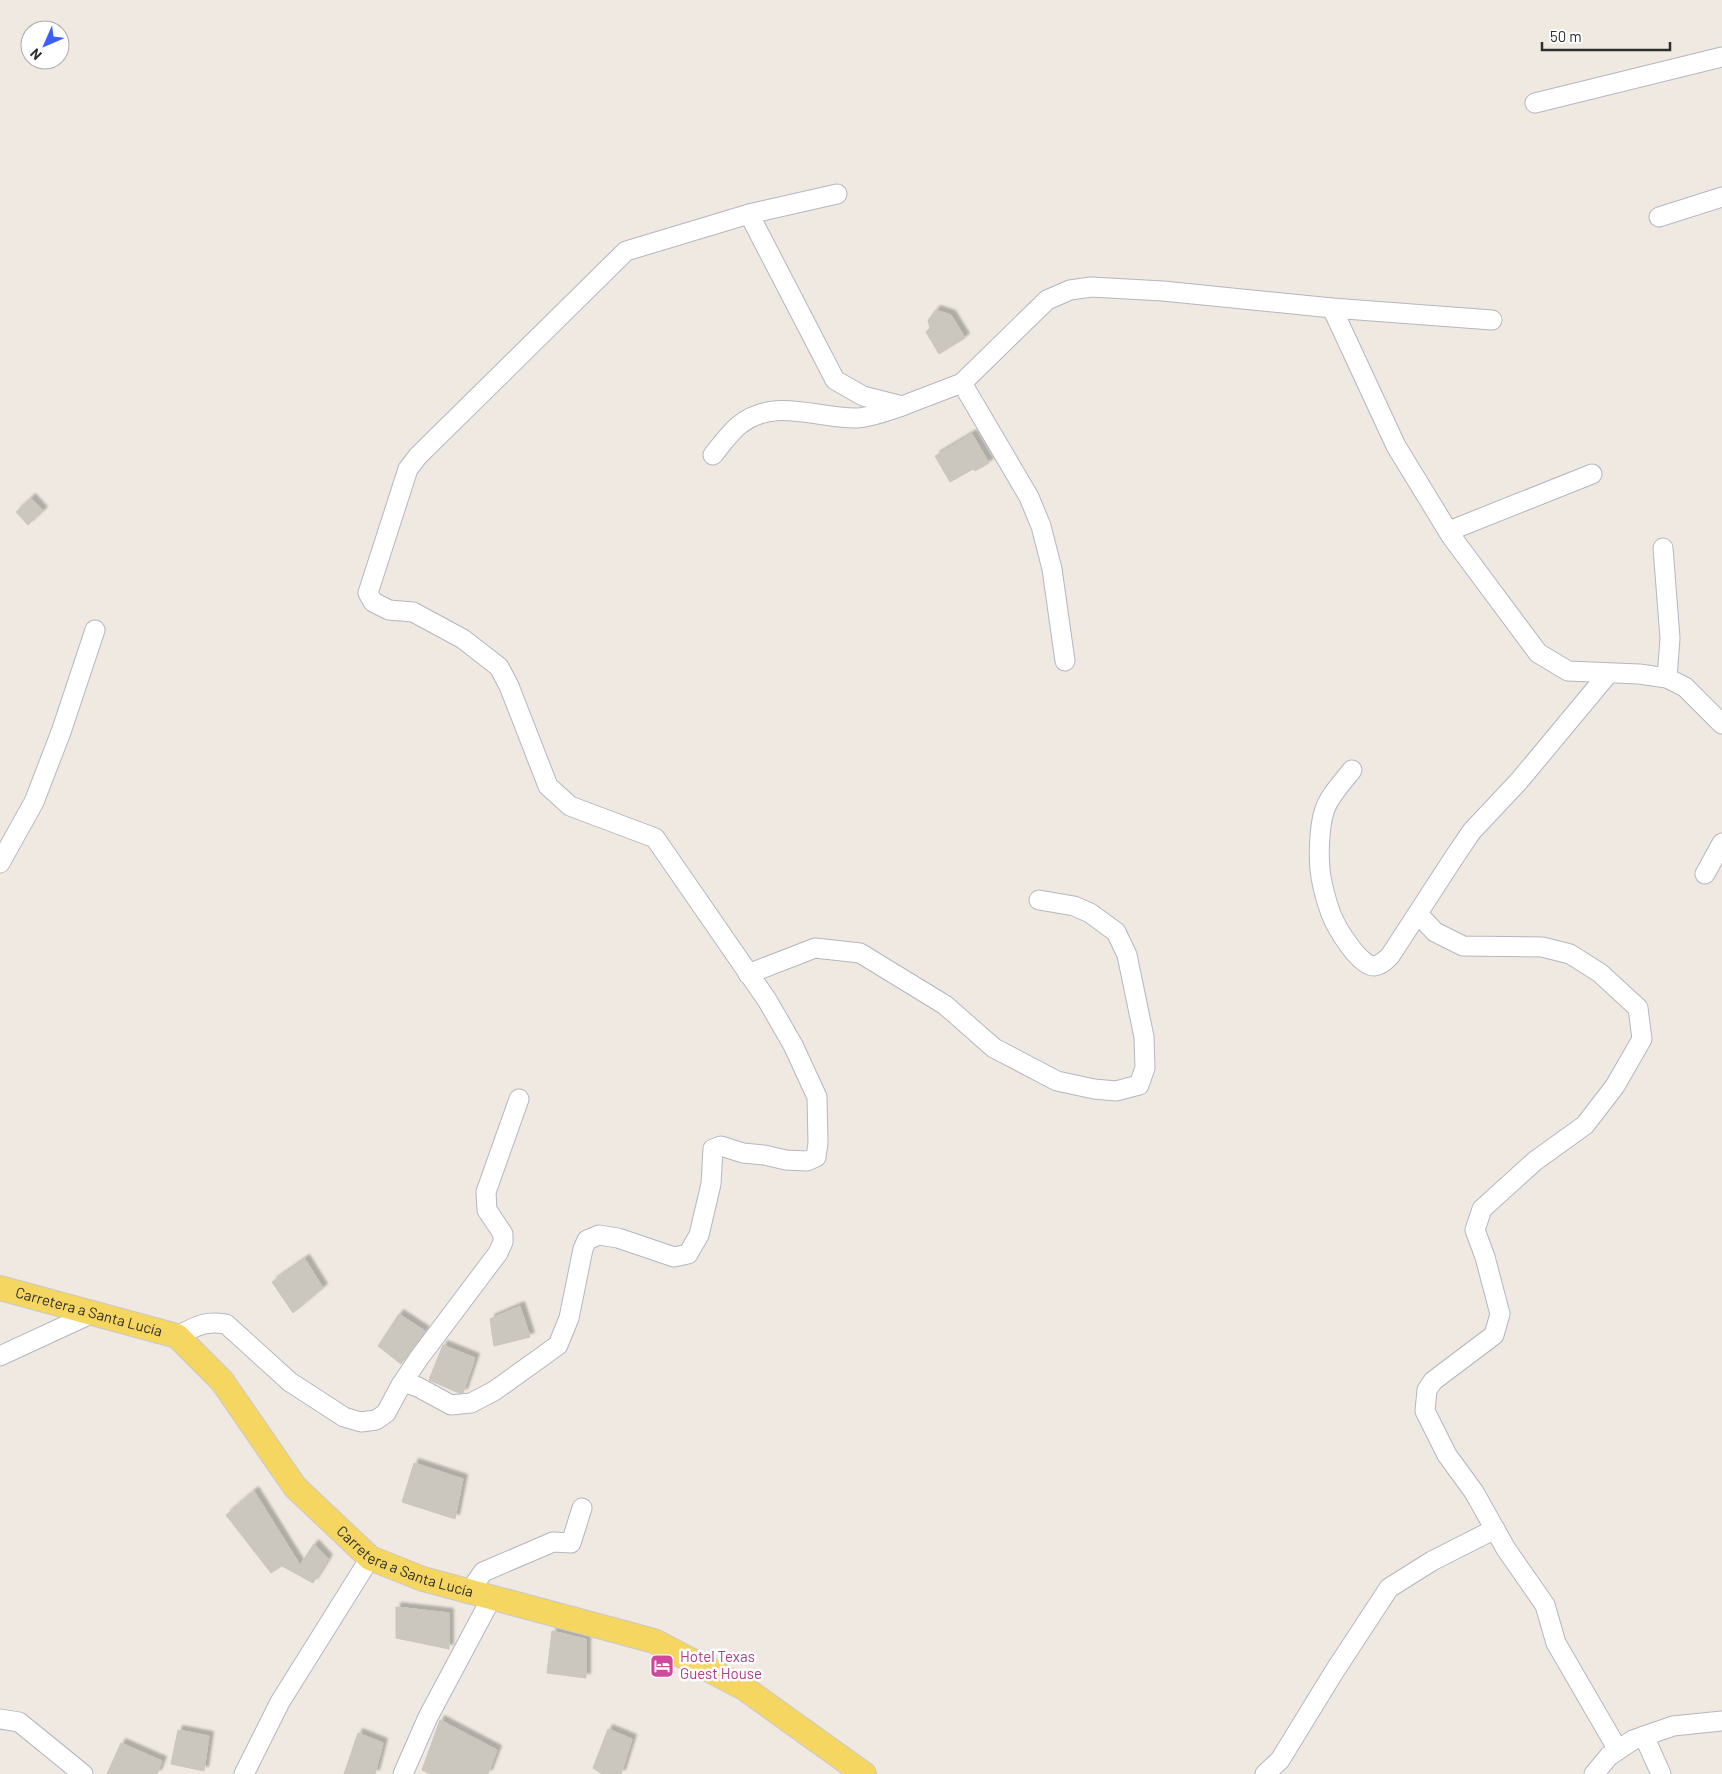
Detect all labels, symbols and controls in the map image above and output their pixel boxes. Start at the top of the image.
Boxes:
north arrow [20,20,70,70]
scale bar [1542,20,1670,52]
text: 50 m [1550,27,1582,45]
text: N [26,45,45,64]
street label: Carretera a Santa Lucía [14,1283,164,1340]
street label: Carretera a Santa Lucía [333,1521,476,1600]
place label: Hotel Texas Guest House [680,1647,762,1682]
hotel icon: Hotel Texas Guest House [649,1653,675,1679]

